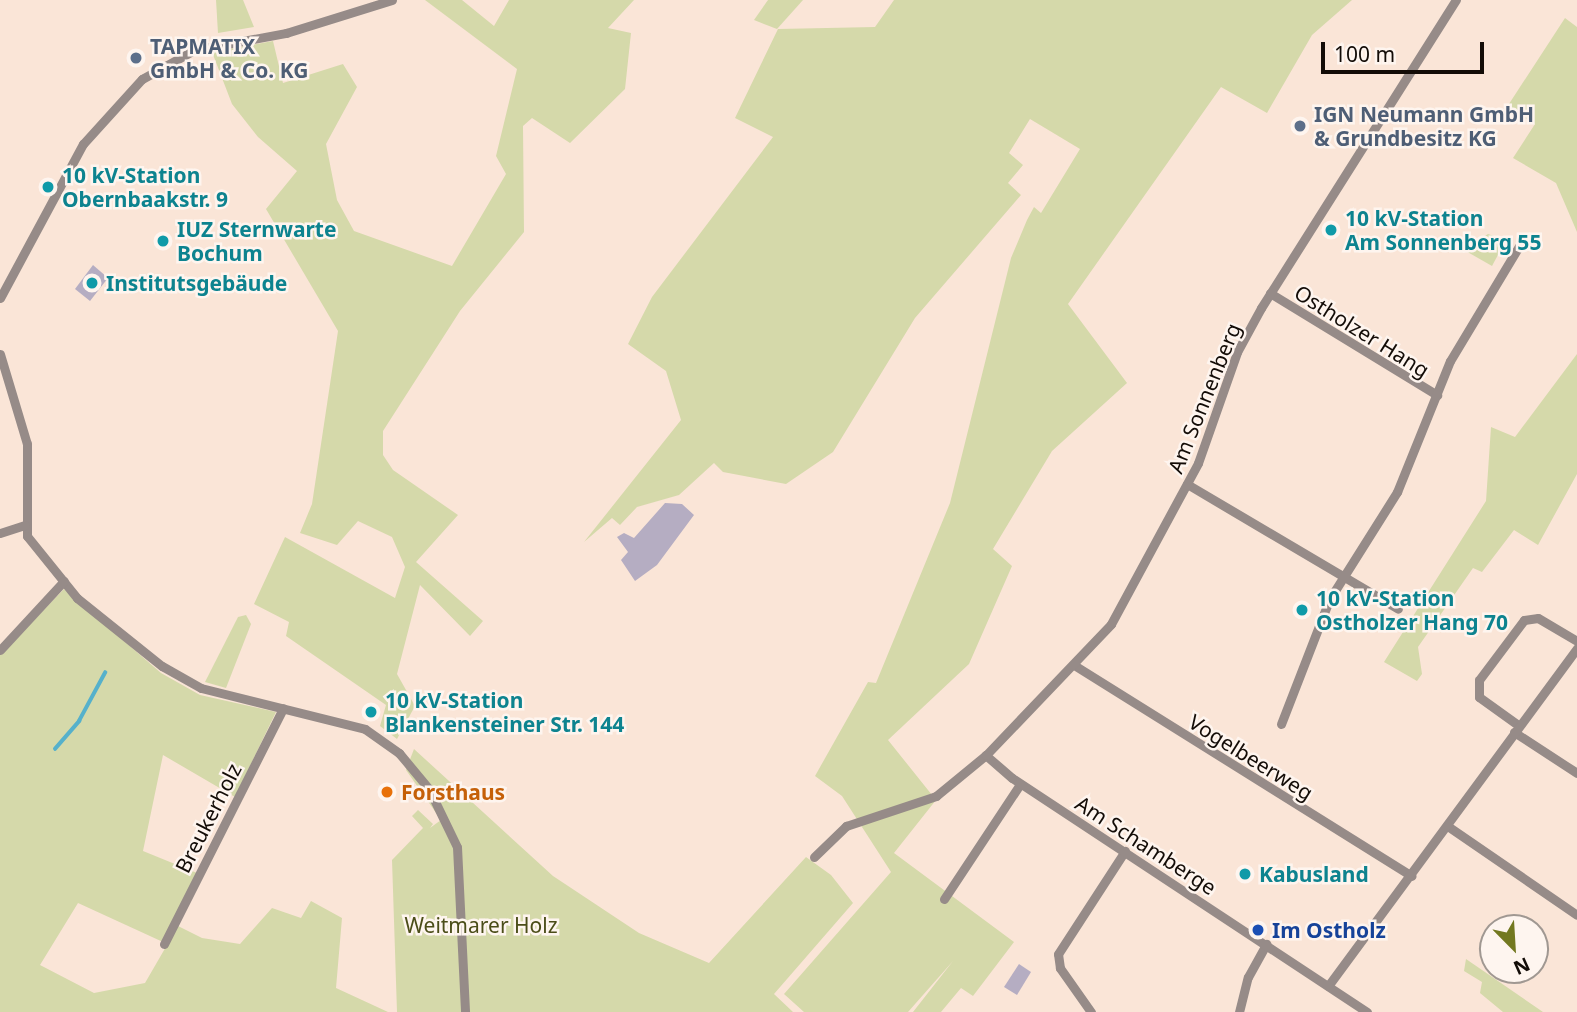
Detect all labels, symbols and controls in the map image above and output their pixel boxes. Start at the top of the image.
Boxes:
scale bar [1325,28,1488,72]
place label: TAPMATIX GmbH & Co. KG [150,33,308,83]
text: 100 m [1334,40,1395,68]
marker: TAPMATIX GmbH & Co. KG [128,50,144,66]
place label: IGN Neumann GmbH & Grundbesitz KG [1314,101,1534,151]
marker: IGN Neumann GmbH & Grundbesitz KG [1292,118,1308,134]
place label: 10 kV-Station Obernbaakstr. 9 [62,162,228,212]
marker: 10 kV-Station Obernbaakstr. 9 [40,179,56,195]
place label: 10 kV-Station Am Sonnenberg 55 [1345,205,1541,255]
place label: IUZ Sternwarte Bochum [177,216,337,266]
marker: 10 kV-Station Am Sonnenberg 55 [1323,222,1339,238]
marker: IUZ Sternwarte Bochum [155,233,171,249]
place label: Institutsgebäude [106,270,287,296]
marker: Institutsgebäude [84,275,100,291]
street label: Ostholzer Hang [1290,279,1434,383]
street label: Am Sonnenberg [1162,319,1246,477]
place label: 10 kV-Station Ostholzer Hang 70 [1316,585,1508,635]
marker: 10 kV-Station Ostholzer Hang 70 [1294,602,1310,618]
place label: 10 kV-Station Blankensteiner Str. 144 [385,687,624,737]
marker: 10 kV-Station Blankensteiner Str. 144 [363,704,379,720]
street label: Vogelbeerweg [1184,709,1318,805]
street label: Breukerholz [170,759,246,877]
place label: Forsthaus [401,779,505,805]
marker: Forsthaus [379,784,395,800]
street label: Am Schamberge [1071,790,1221,900]
place label: Kabusland [1259,861,1369,887]
marker: Kabusland [1237,866,1253,882]
park label: Weitmarer Holz [404,912,558,938]
north arrow [1479,914,1549,984]
place label: Im Ostholz [1272,917,1386,943]
marker: Im Ostholz [1250,922,1266,938]
text: N [1509,951,1534,981]

